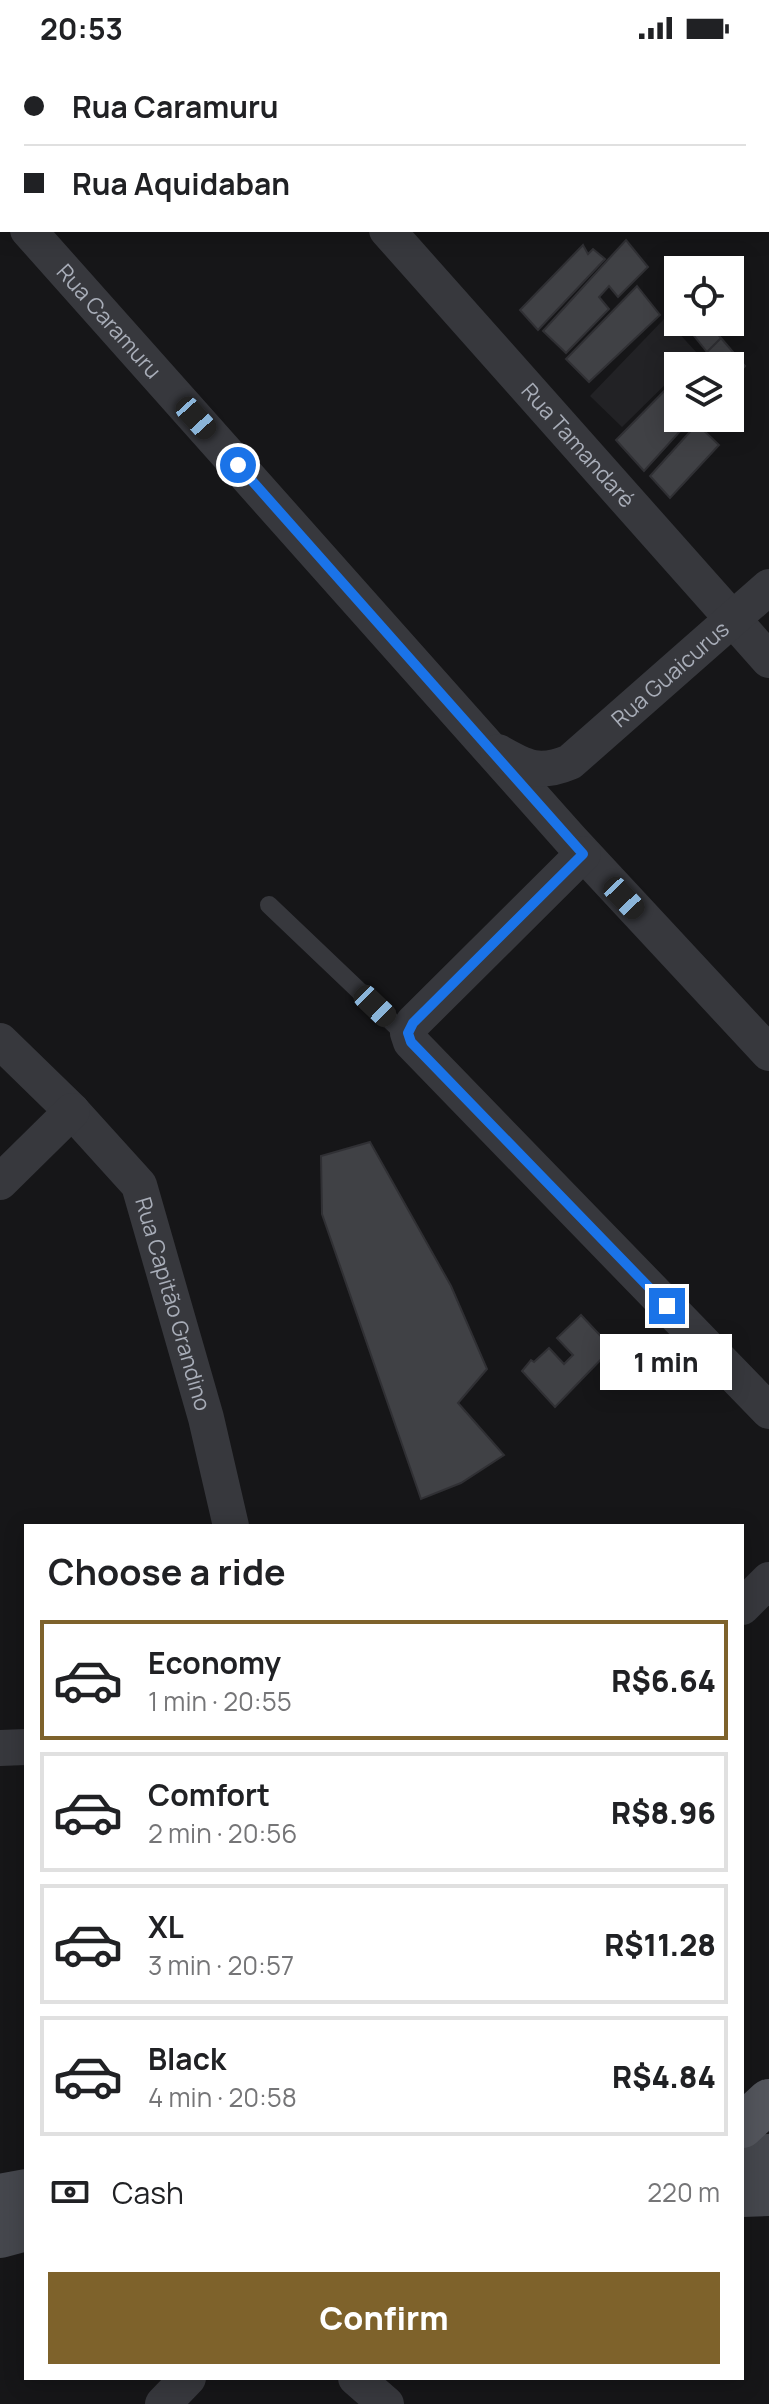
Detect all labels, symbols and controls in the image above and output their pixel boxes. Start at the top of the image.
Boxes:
text: 20:53 [40,8,123,49]
text: Rua Caramuru [72,86,279,127]
text: Rua Aquidaban [72,163,290,204]
map controls [664,256,744,432]
button: locate [664,256,744,336]
street label: Rua Caramuru [50,257,168,385]
button: layers [664,352,744,432]
street label: Rua Tamandaré [515,377,642,514]
car [171,392,221,444]
route start [220,447,256,483]
street label: Rua Guaicurus [605,614,735,734]
car [599,872,649,924]
car [349,981,401,1031]
street label: Rua Capitão Grandino [128,1194,218,1414]
route end [649,1288,685,1324]
callout: 1 min [601,1334,733,1390]
text: 1 min [633,1344,699,1380]
text: Choose a ride [48,1547,286,1596]
text: Economy [148,1642,281,1683]
icon: car [52,1644,124,1716]
text: R$6.64 [611,1660,716,1701]
text: 1 min · 20:55 [148,1683,292,1719]
text: Comfort [148,1774,270,1815]
icon: car [52,1776,124,1848]
text: R$8.96 [611,1792,716,1833]
text: 2 min · 20:56 [148,1815,297,1851]
text: XL [148,1906,184,1947]
icon: car [52,1908,124,1980]
text: R$11.28 [604,1924,716,1965]
text: 3 min · 20:57 [148,1947,294,1983]
text: Black [148,2038,226,2079]
icon: car [52,2040,124,2112]
text: R$4.84 [612,2056,716,2097]
text: 4 min · 20:58 [148,2079,297,2115]
icon: cash [48,2170,92,2214]
text: Cash [112,2172,184,2213]
text: 220 m [647,2174,720,2210]
button: Confirm [48,2272,720,2364]

